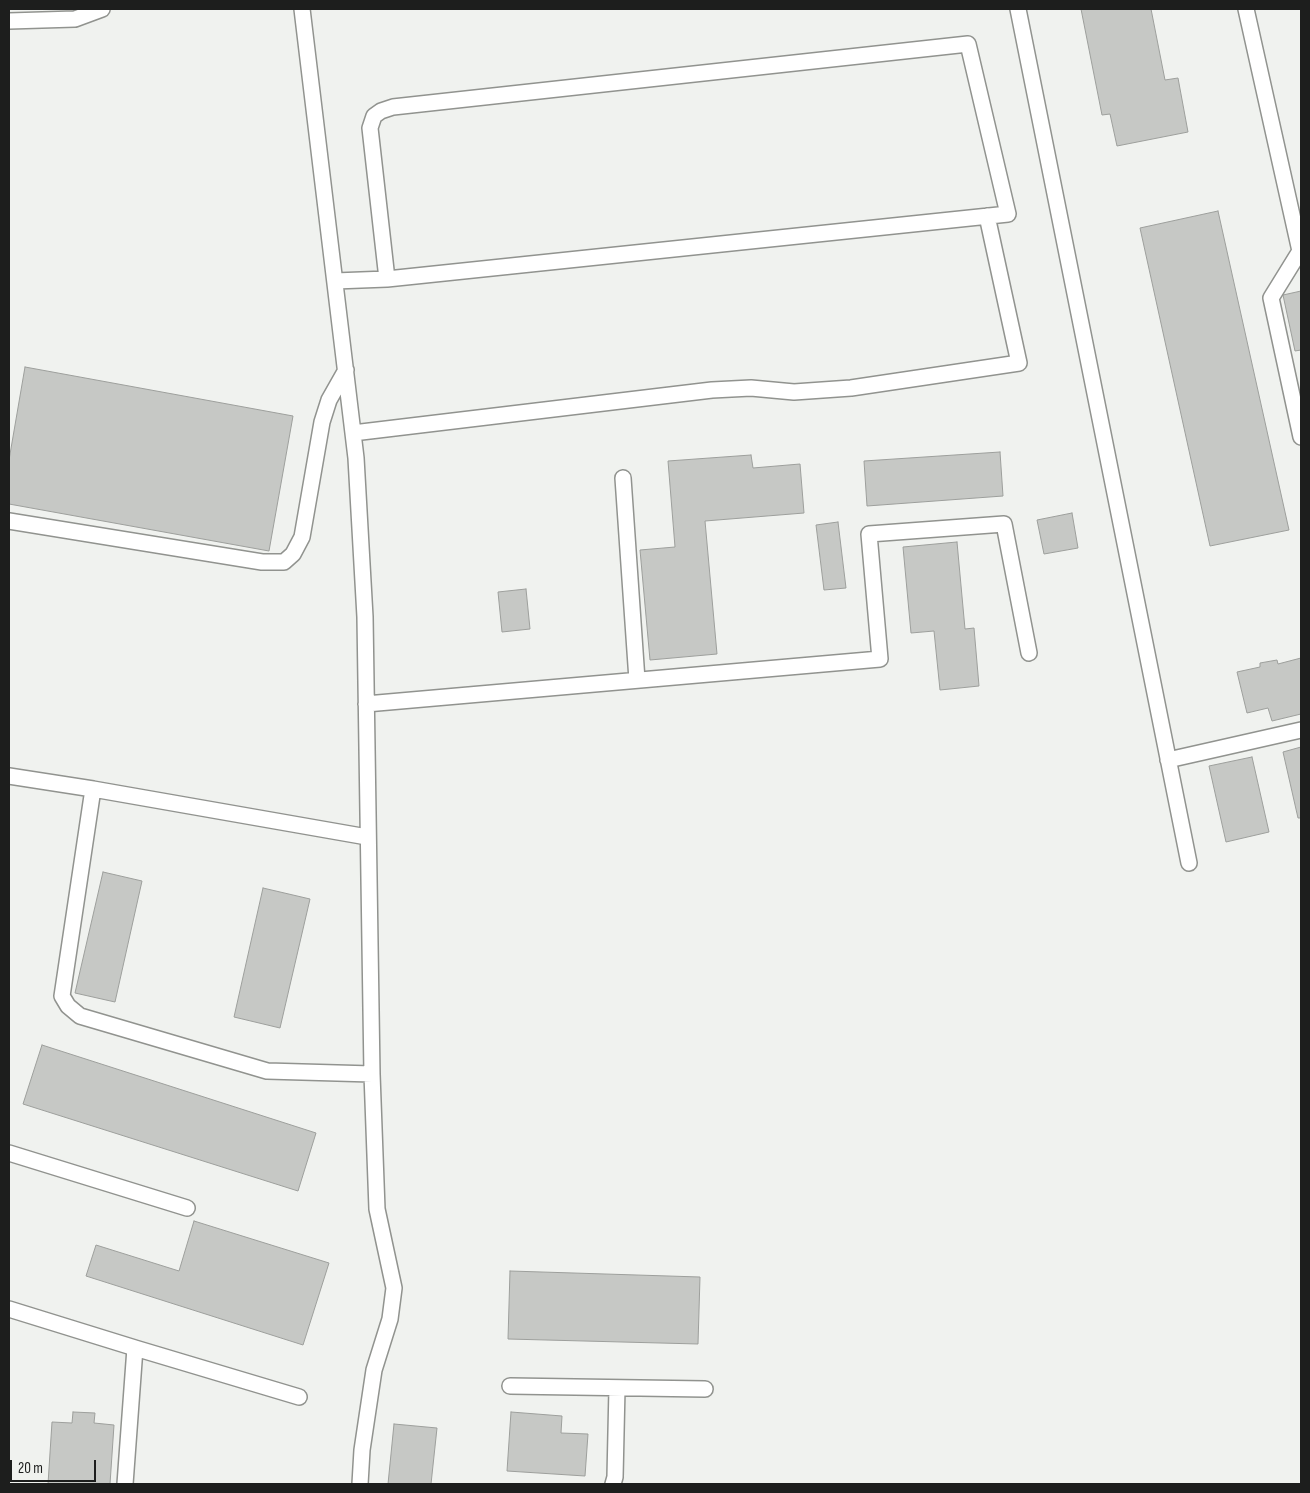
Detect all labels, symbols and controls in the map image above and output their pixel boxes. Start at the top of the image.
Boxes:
scale bar [12,1450,99,1482]
text: 20 m [18,1459,43,1478]

